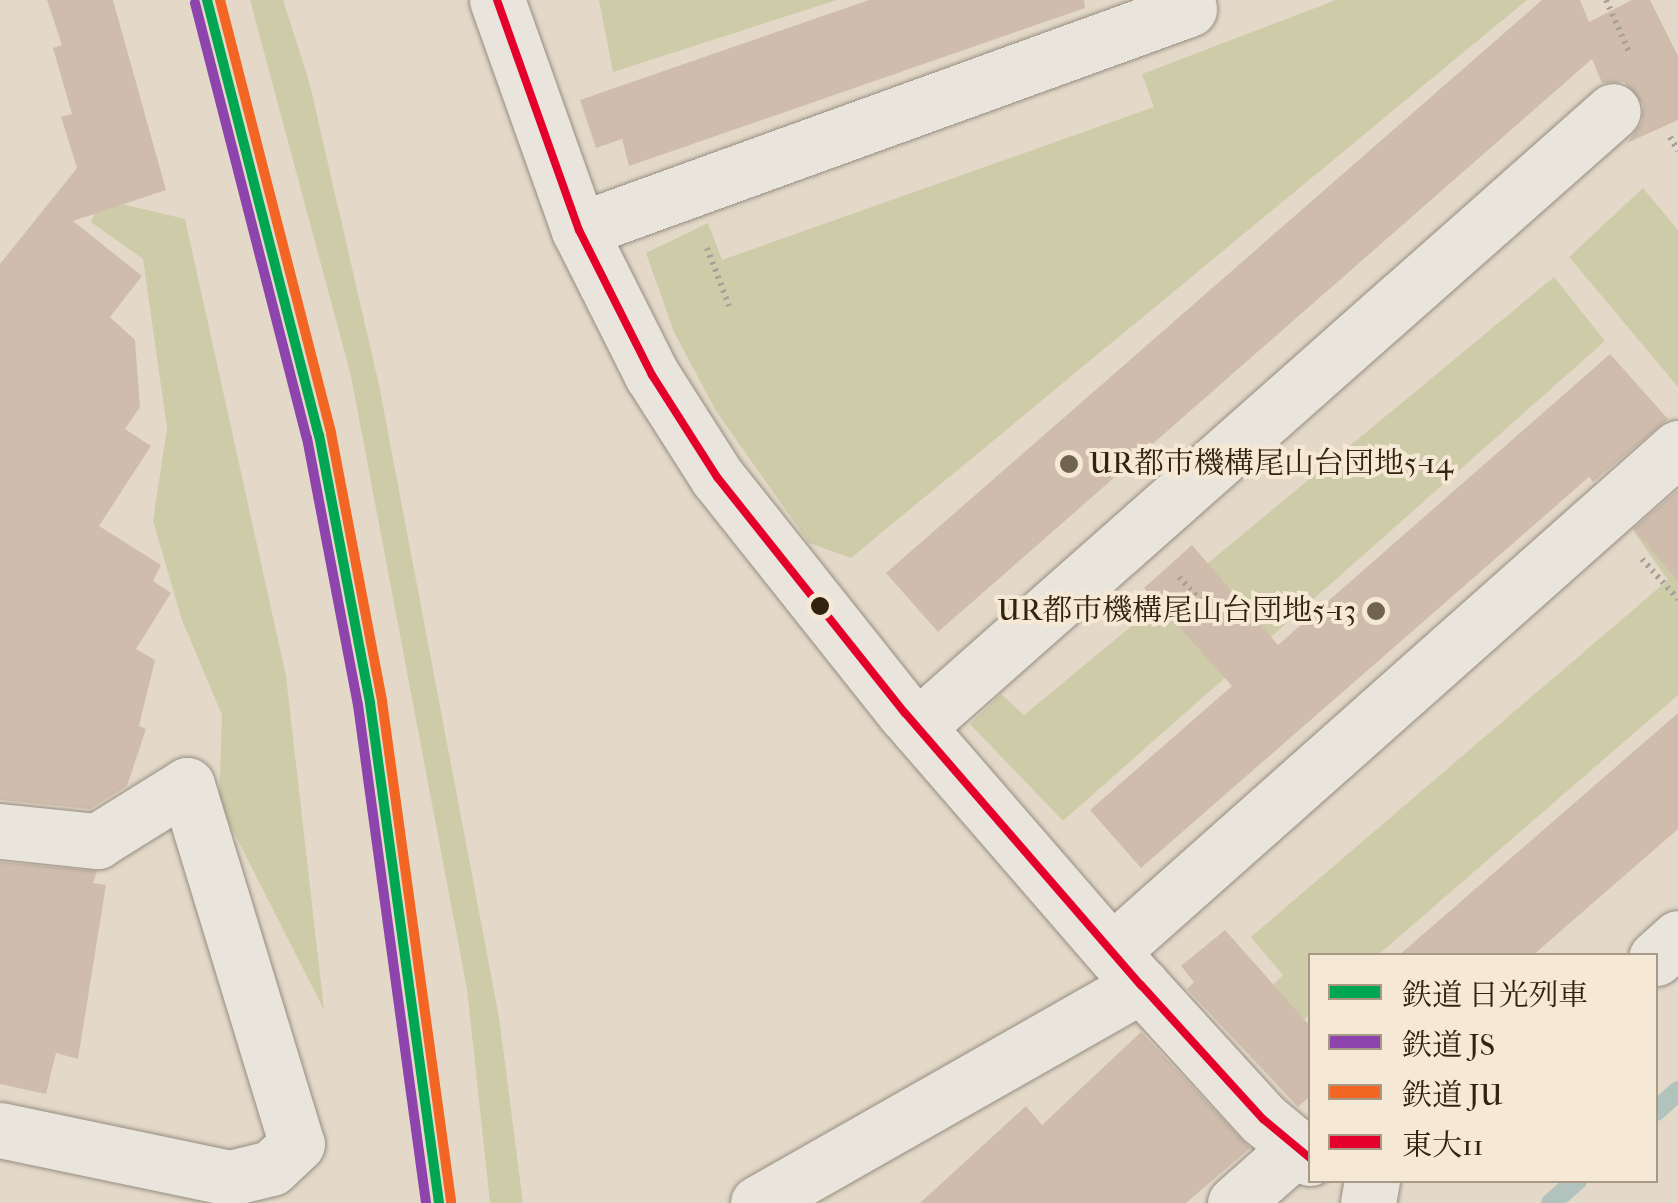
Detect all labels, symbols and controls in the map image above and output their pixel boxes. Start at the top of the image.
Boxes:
place label: UR都市機構尾山台団地5-14 [1089,446,1453,482]
marker: UR都市機構尾山台団地5-14 [1058,453,1080,475]
place label: UR都市機構尾山台団地5-13 [997,593,1356,629]
unlabelled marker [810,596,830,616]
marker: UR都市機構尾山台団地5-13 [1365,600,1387,622]
legend [1308,953,1658,1183]
text: 鉄道 日光列車 [1402,978,1588,1013]
text: 鉄道 JS [1402,1028,1495,1063]
text: 鉄道 JU [1402,1078,1503,1113]
text: 東大11 [1402,1128,1483,1163]

